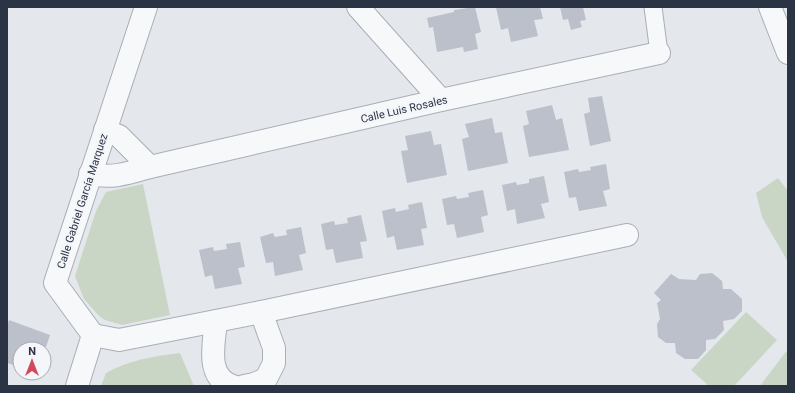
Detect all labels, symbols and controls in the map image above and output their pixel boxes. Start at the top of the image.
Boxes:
street label: Calle Luis Rosales [359,93,449,126]
street label: Calle Gabriel García Marquez [54,131,111,270]
north arrow [12,341,52,381]
text: N [28,345,36,358]

